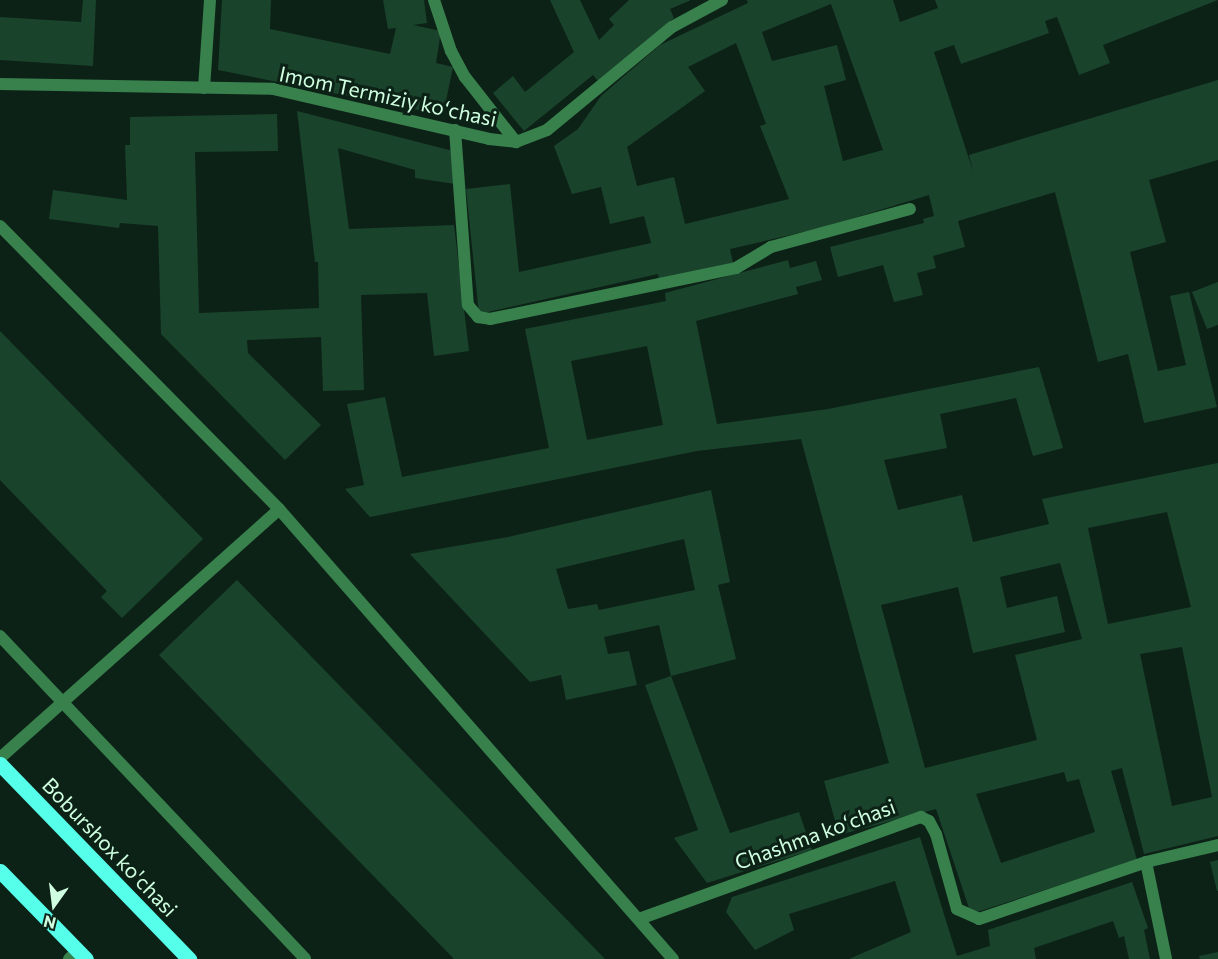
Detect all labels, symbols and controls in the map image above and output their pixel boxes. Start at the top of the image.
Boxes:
street label: Imom Termiziy koʻchasi [277,61,499,131]
street label: Boburshox ko'chasi [37,772,183,922]
street label: Chashma koʻchasi [731,793,899,875]
north arrow [24,875,84,935]
text: N [41,912,58,934]

